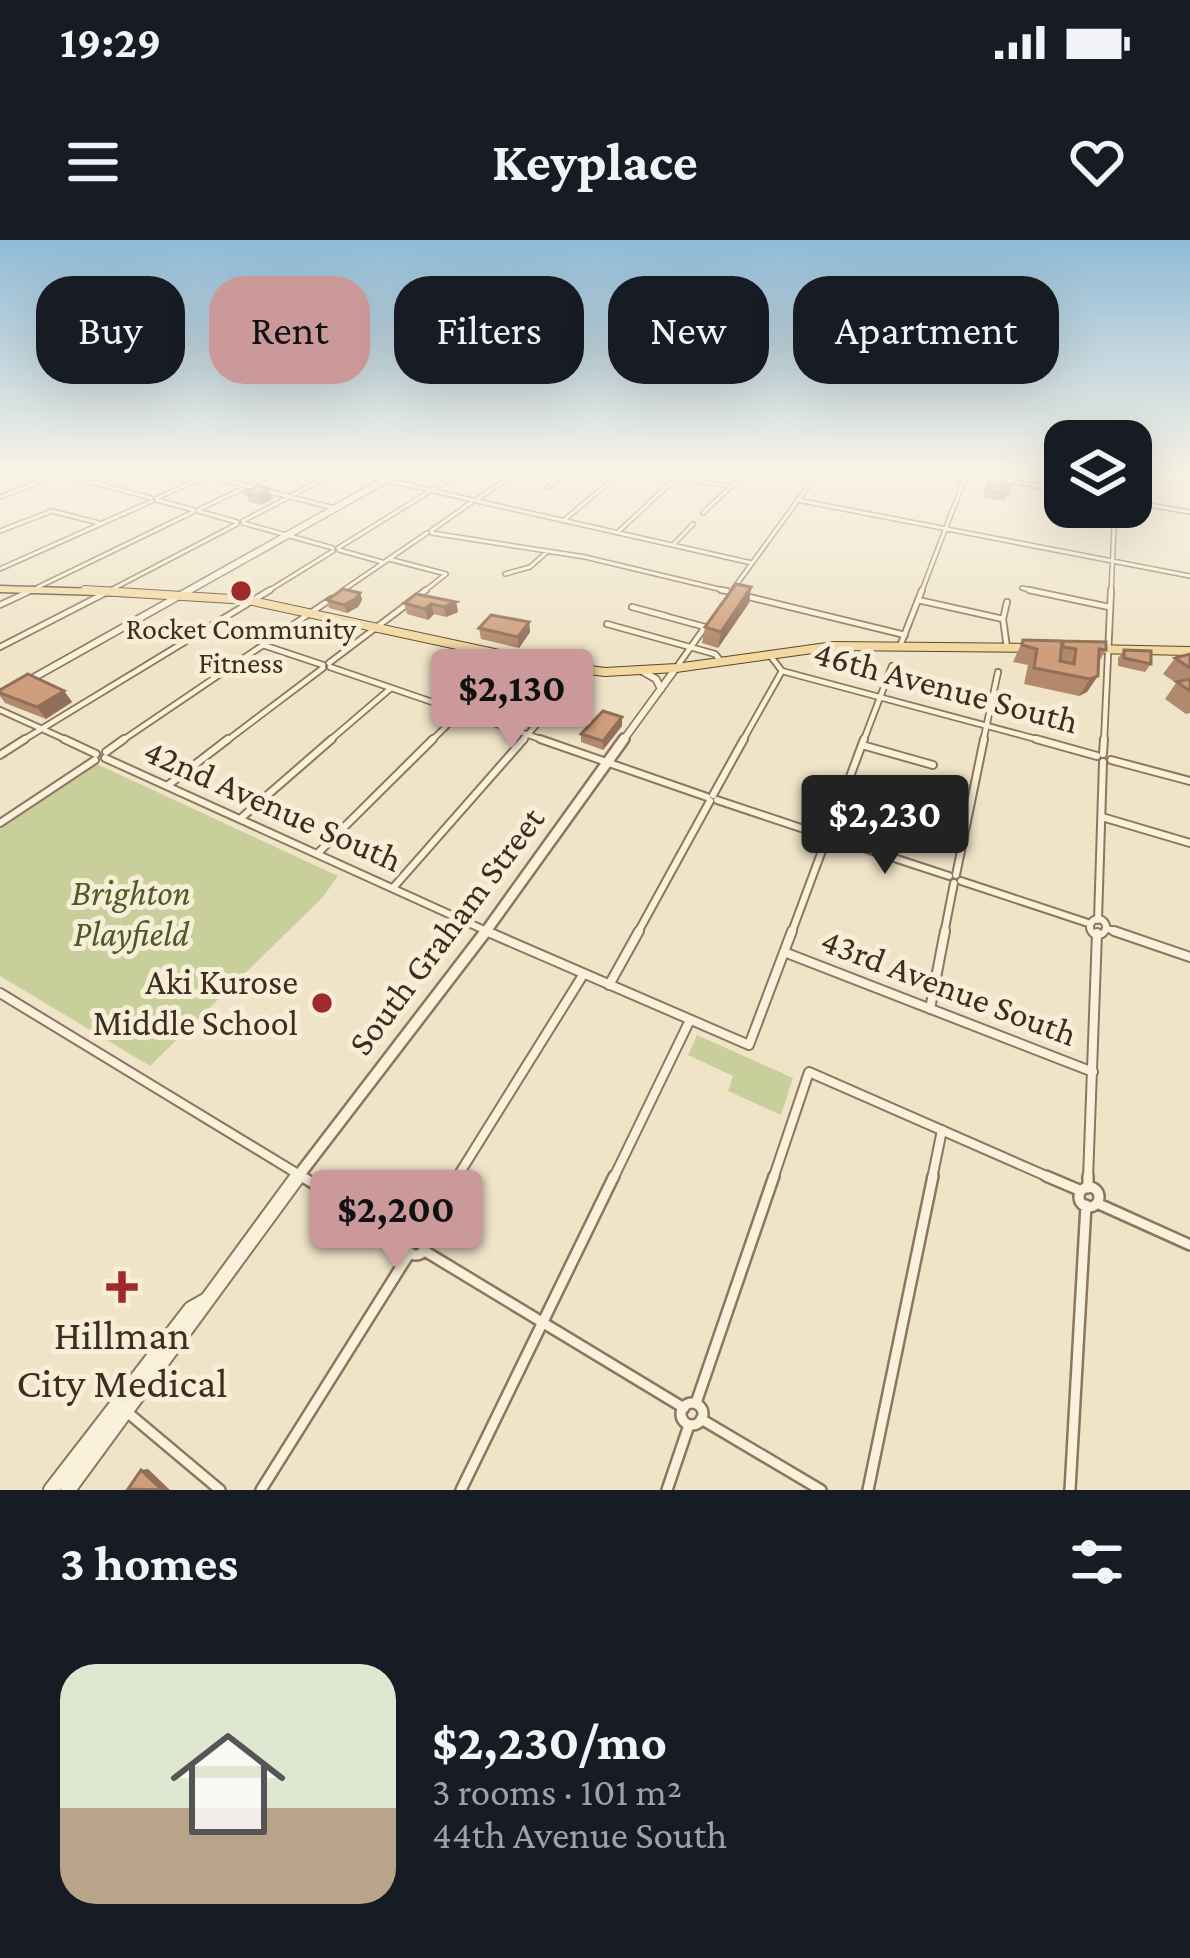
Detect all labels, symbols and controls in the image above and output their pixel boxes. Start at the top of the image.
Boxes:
text: 19:29 [60,17,161,67]
icon: menu [60,129,126,195]
icon: heart [1064,129,1130,195]
text: Keyplace [492,132,698,192]
chip: Buy [36,276,185,384]
chip: Rent [209,276,370,384]
chip: Filters [394,276,584,384]
chip: New [608,276,769,384]
chip: Apartment [793,276,1059,384]
map controls [1044,420,1152,528]
button: layers [1044,420,1152,528]
marker: Rocket Community Fitness [228,578,254,604]
place label: Rocket Community Fitness [126,612,356,679]
street label: 46th Avenue South [809,632,1083,742]
pin: $2,130 [414,649,610,751]
text: $2,130 [458,666,566,709]
street label: 42nd Avenue South [138,730,408,880]
pin: $2,230 [787,775,983,877]
text: $2,230 [829,792,941,835]
street label: South Graham Street [340,799,553,1063]
park label: Brighton Playfield [71,873,191,954]
street label: 43rd Avenue South [815,920,1083,1054]
place label: Aki Kurose Middle School [93,962,298,1043]
marker: Aki Kurose Middle School [309,990,335,1016]
pin: $2,200 [298,1170,494,1272]
text: $2,200 [337,1187,455,1230]
marker: Hillman City Medical [106,1271,138,1303]
place label: Hillman City Medical [17,1311,227,1406]
icon: filters [1064,1529,1130,1595]
text: 3 homes [60,1534,238,1591]
icon: home [156,1712,300,1856]
text: $2,230/mo [432,1713,667,1770]
text: 3 rooms · 101 m² [432,1770,682,1813]
text: 44th Avenue South [432,1813,727,1856]

